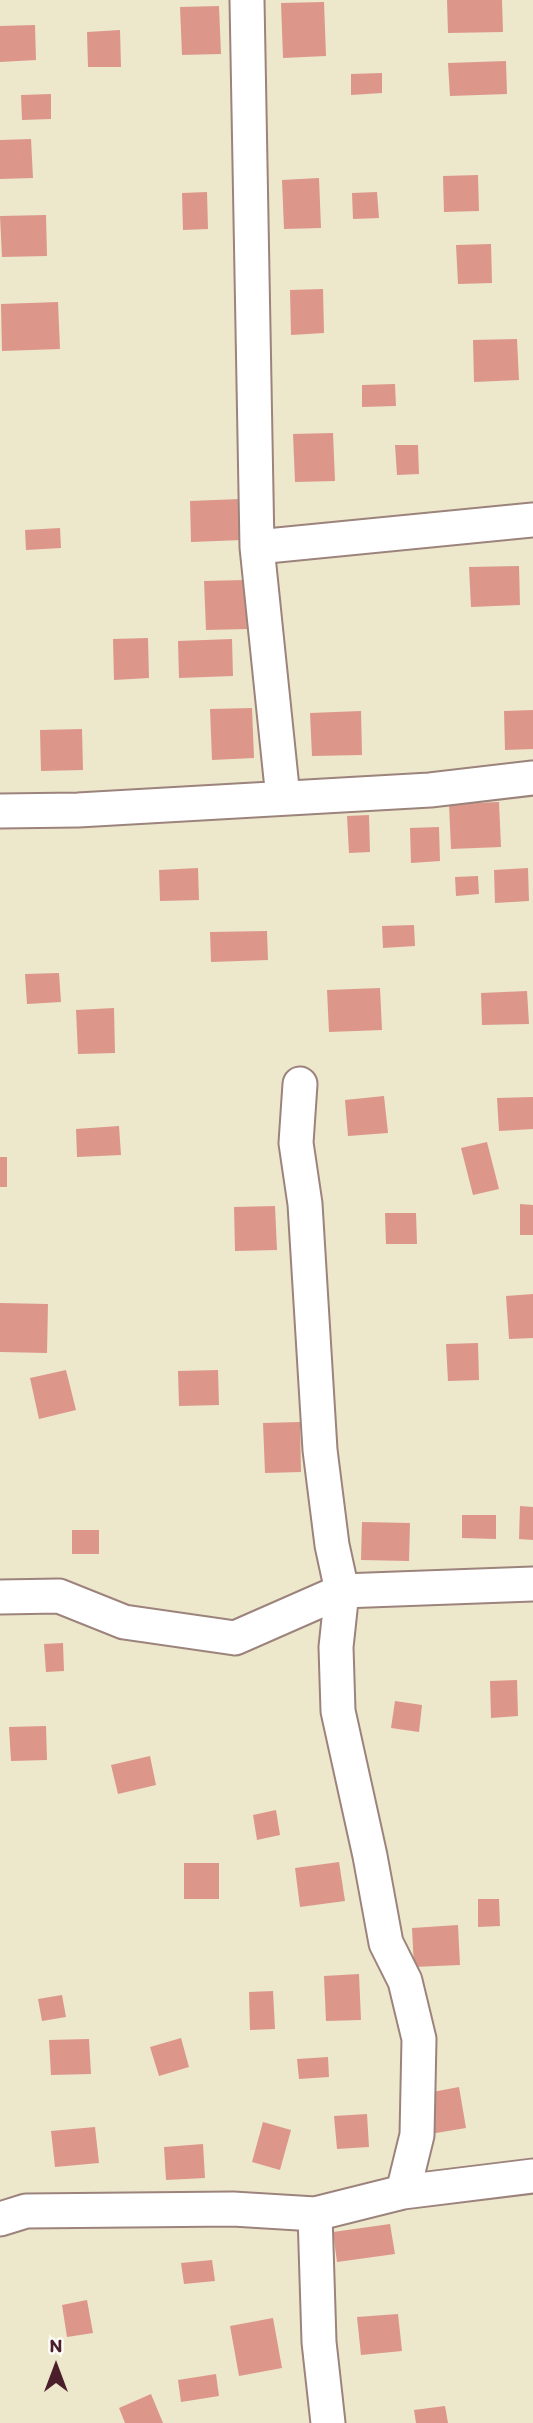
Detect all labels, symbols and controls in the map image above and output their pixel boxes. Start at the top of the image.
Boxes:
north arrow [21,2332,91,2402]
text: N [50,2334,62,2357]

